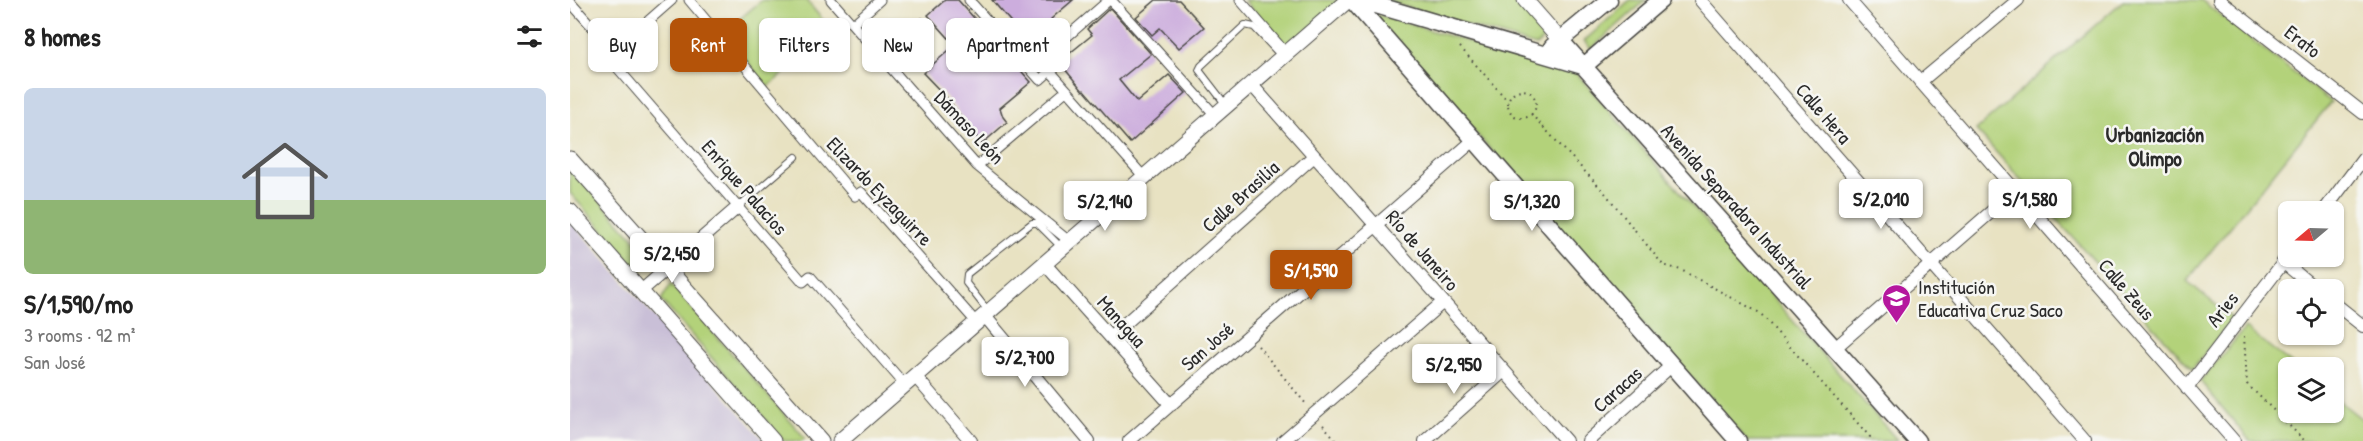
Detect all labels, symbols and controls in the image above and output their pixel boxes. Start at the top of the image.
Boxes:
chip: Buy [588,18,658,72]
chip: Rent [670,18,747,72]
chip: Filters [759,18,850,72]
chip: New [862,18,934,72]
chip: Apartment [946,18,1070,72]
street label: Erato [2279,18,2327,64]
text: 8 homes [24,19,101,54]
icon: filters [513,20,546,53]
street label: Calle Hera [1790,77,1858,149]
street label: Dámaso León [929,84,1011,170]
street label: Avenida Separadora Industrial [1655,117,1819,295]
district label: Urbanización Olimpo [2106,120,2204,174]
icon: home [231,127,339,235]
street label: Elizardo Eyzaguirre [821,131,939,251]
street label: Enrique Palacios [696,133,794,241]
street label: Calle Brasilia [1195,154,1285,238]
pin: S/2,010 [1826,179,1936,230]
pin: S/1,580 [1975,179,2085,230]
pin: S/2,140 [1050,181,1160,232]
pin: S/1,320 [1477,181,1587,232]
text: S/2,010 [1853,185,1909,212]
text: S/1,580 [2002,185,2058,212]
text: S/2,140 [1078,187,1132,214]
text: S/1,320 [1504,187,1560,214]
north arrow [2278,201,2344,267]
map controls [2278,201,2344,423]
street label: Río de Janeiro [1380,204,1466,296]
pin: S/2,450 [617,233,727,284]
text: S/2,450 [644,239,700,266]
pin: S/1,590 [1256,250,1366,301]
street label: Calle Zeus [2093,252,2162,326]
text: S/1,590 [1284,256,1338,283]
place label: Institución Educativa Cruz Saco [1918,273,2063,323]
button: locate [2278,279,2344,345]
school or university icon: Institución Educativa Cruz Saco [1881,282,1913,324]
text: S/1,590/mo [24,286,133,321]
street label: Aries [2200,286,2244,332]
street label: Managua [1091,289,1153,353]
street label: San José [1175,316,1239,376]
text: 3 rooms · 92 m² [24,321,135,348]
pin: S/2,700 [970,337,1080,388]
text: S/2,700 [996,343,1054,370]
pin: S/2,950 [1399,344,1509,395]
text: San José [24,348,86,375]
text: S/2,950 [1426,350,1482,377]
button: layers [2278,357,2344,423]
street label: Caracas [1587,359,1648,418]

